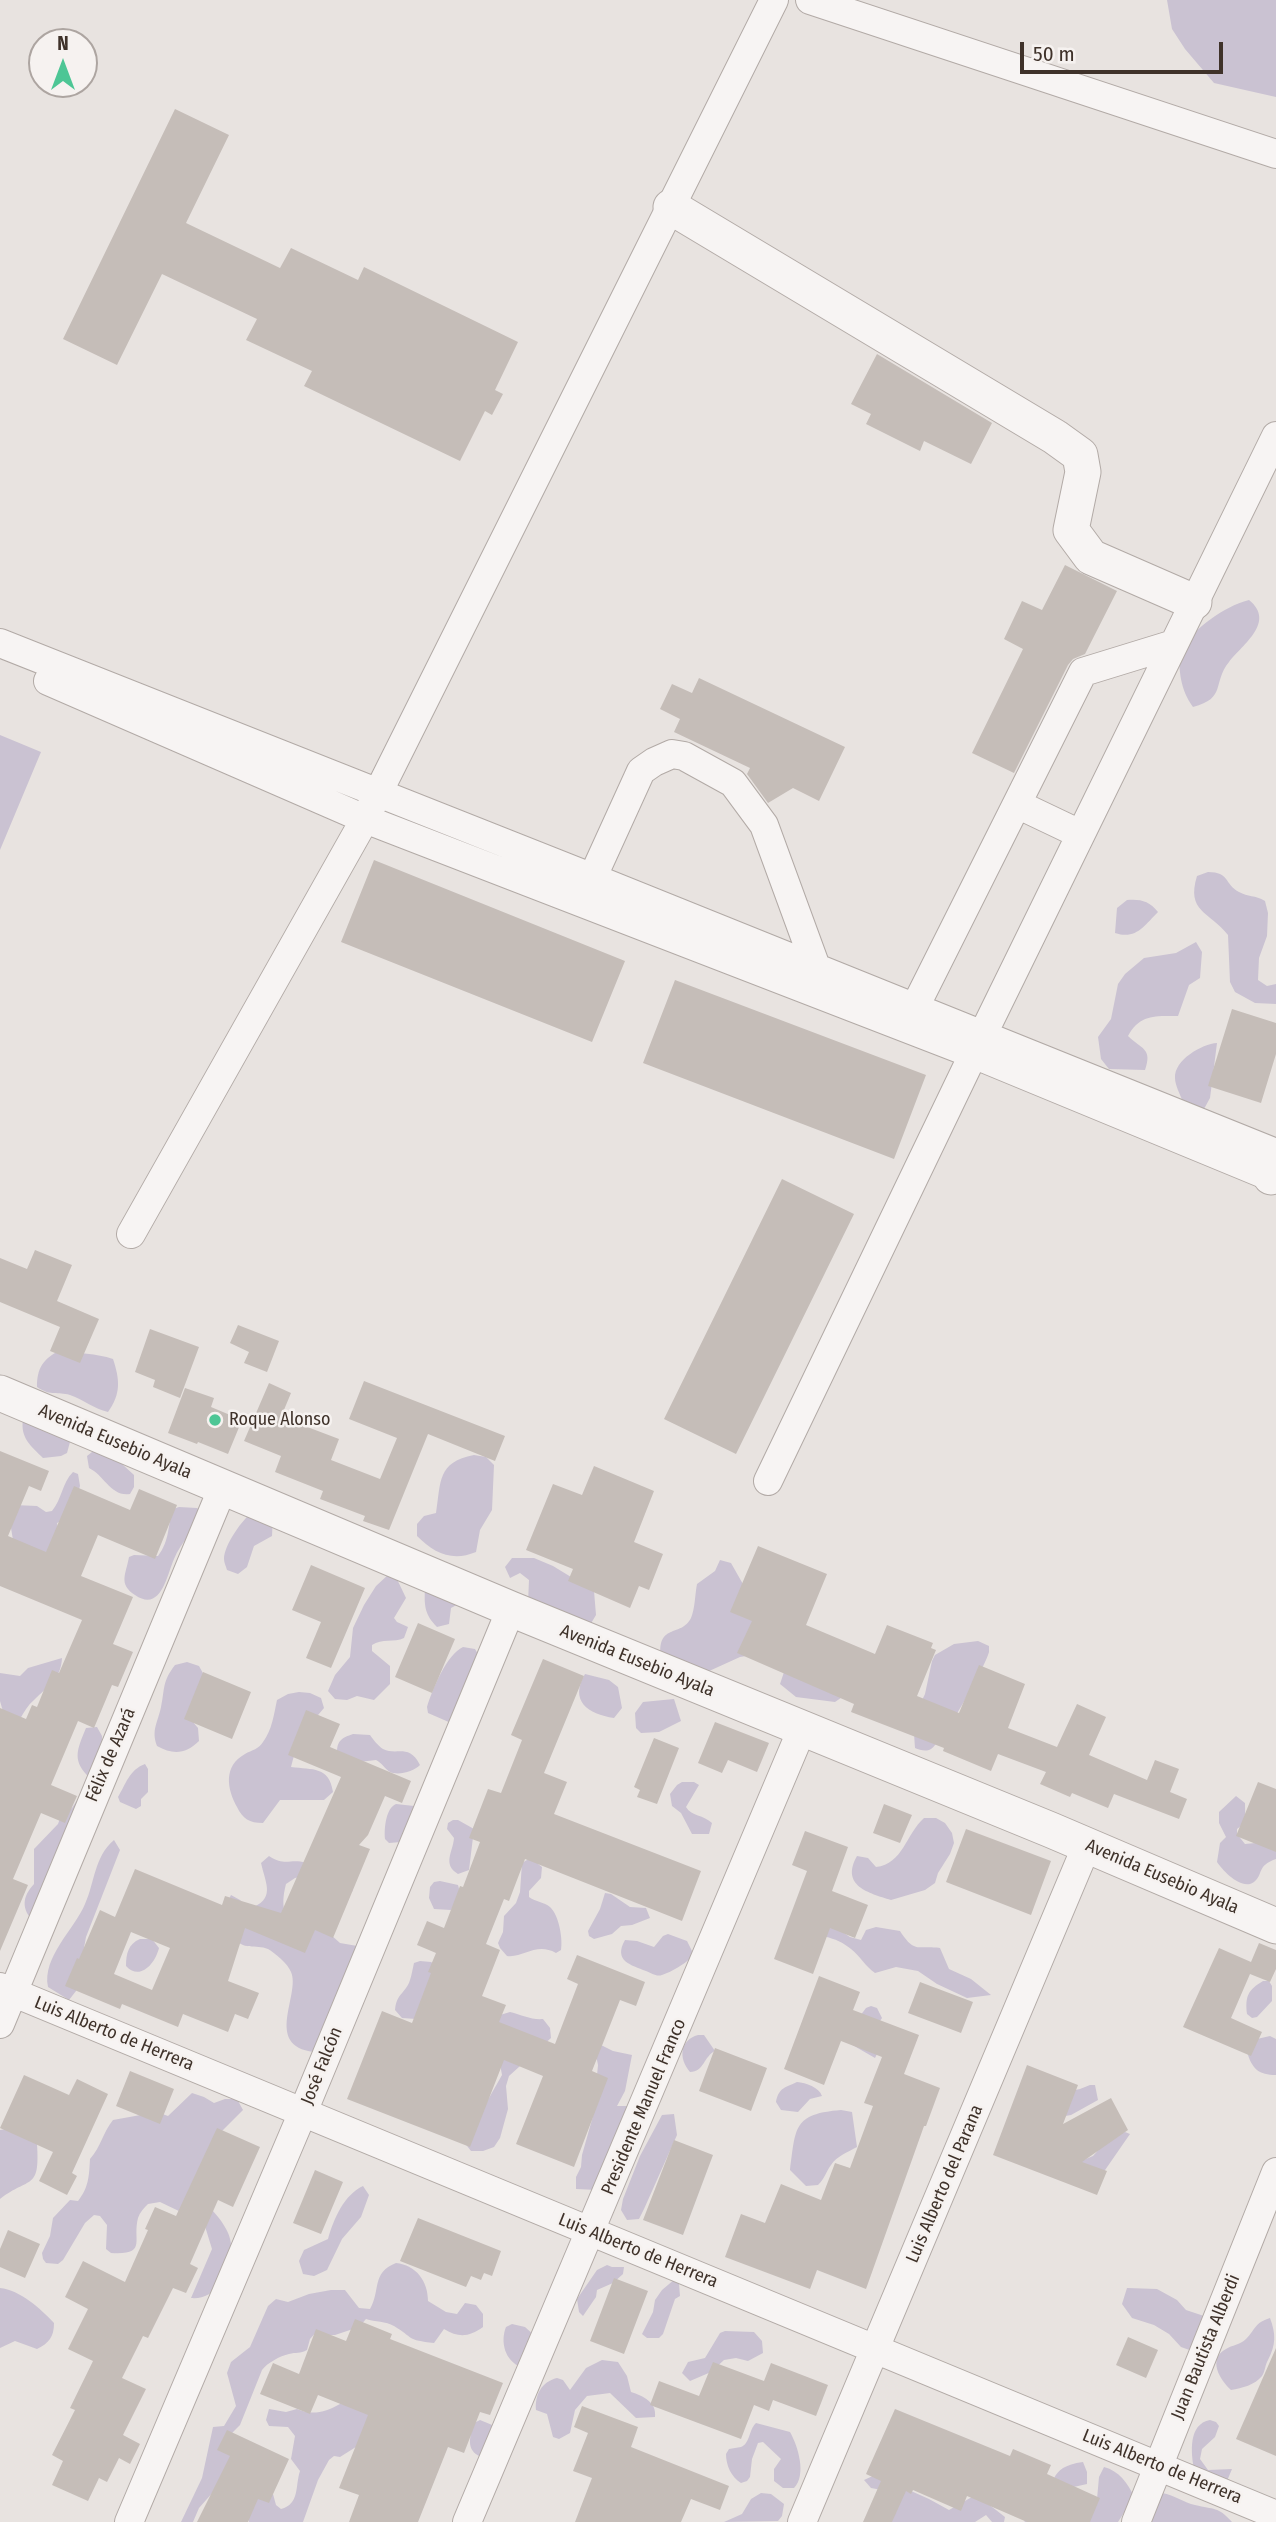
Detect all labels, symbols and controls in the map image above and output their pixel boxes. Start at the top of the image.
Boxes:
north arrow [28,28,98,98]
scale bar [1024,28,1227,72]
text: N [57,32,69,55]
text: 50 m [1033,41,1075,67]
street label: Avenida Eusebio Ayala [35,1400,195,1484]
place label: Roque Alonso [229,1409,330,1431]
marker: Roque Alonso [207,1412,223,1428]
street label: Avenida Eusebio Ayala [557,1620,717,1702]
street label: Félix de Azará [82,1705,140,1805]
street label: Avenida Eusebio Ayala [1082,1835,1242,1919]
street label: Luis Alberto de Herrera [31,1992,197,2076]
street label: Presidente Manuel Franco [597,2016,691,2198]
street label: José Falcón [297,2024,347,2108]
street label: Luis Alberto del Parana [902,2102,988,2266]
street label: Luis Alberto de Herrera [555,2209,721,2293]
street label: Juan Bautista Alberdi [1167,2271,1245,2423]
street label: Luis Alberto de Herrera [1079,2425,1245,2509]

